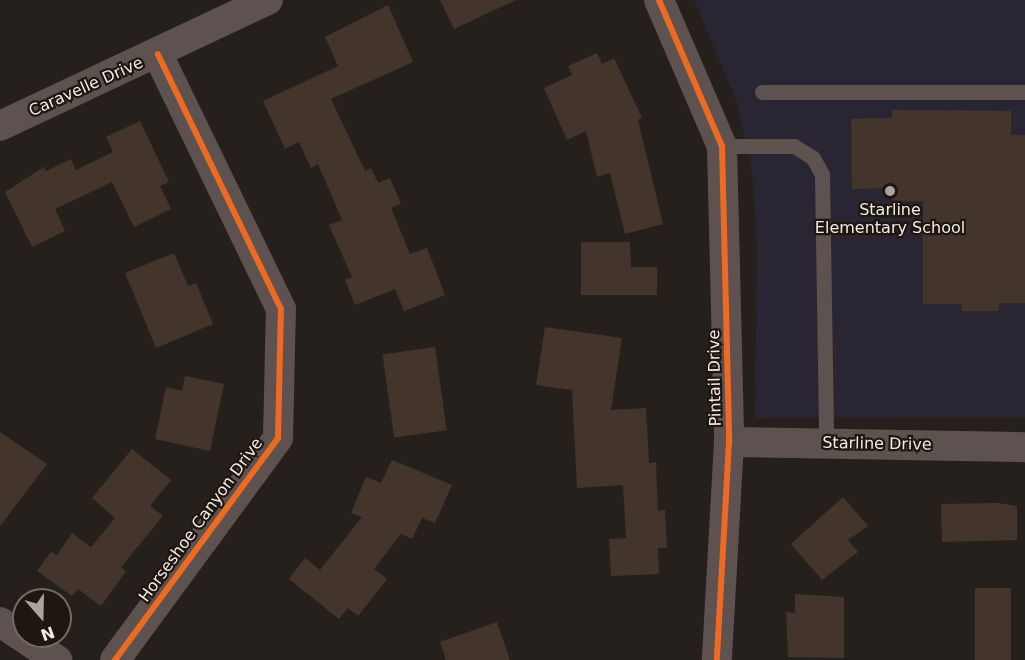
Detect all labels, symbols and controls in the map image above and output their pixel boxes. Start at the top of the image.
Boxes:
street label: Caravelle Drive [26,53,146,121]
marker: Starline Elementary School [883,184,897,198]
place label: Starline Elementary School [815,200,965,238]
street label: Pintail Drive [705,330,725,426]
street label: Starline Drive [822,433,932,455]
street label: Horseshoe Canyon Drive [135,434,267,606]
north arrow [12,588,72,648]
text: N [38,622,57,645]

